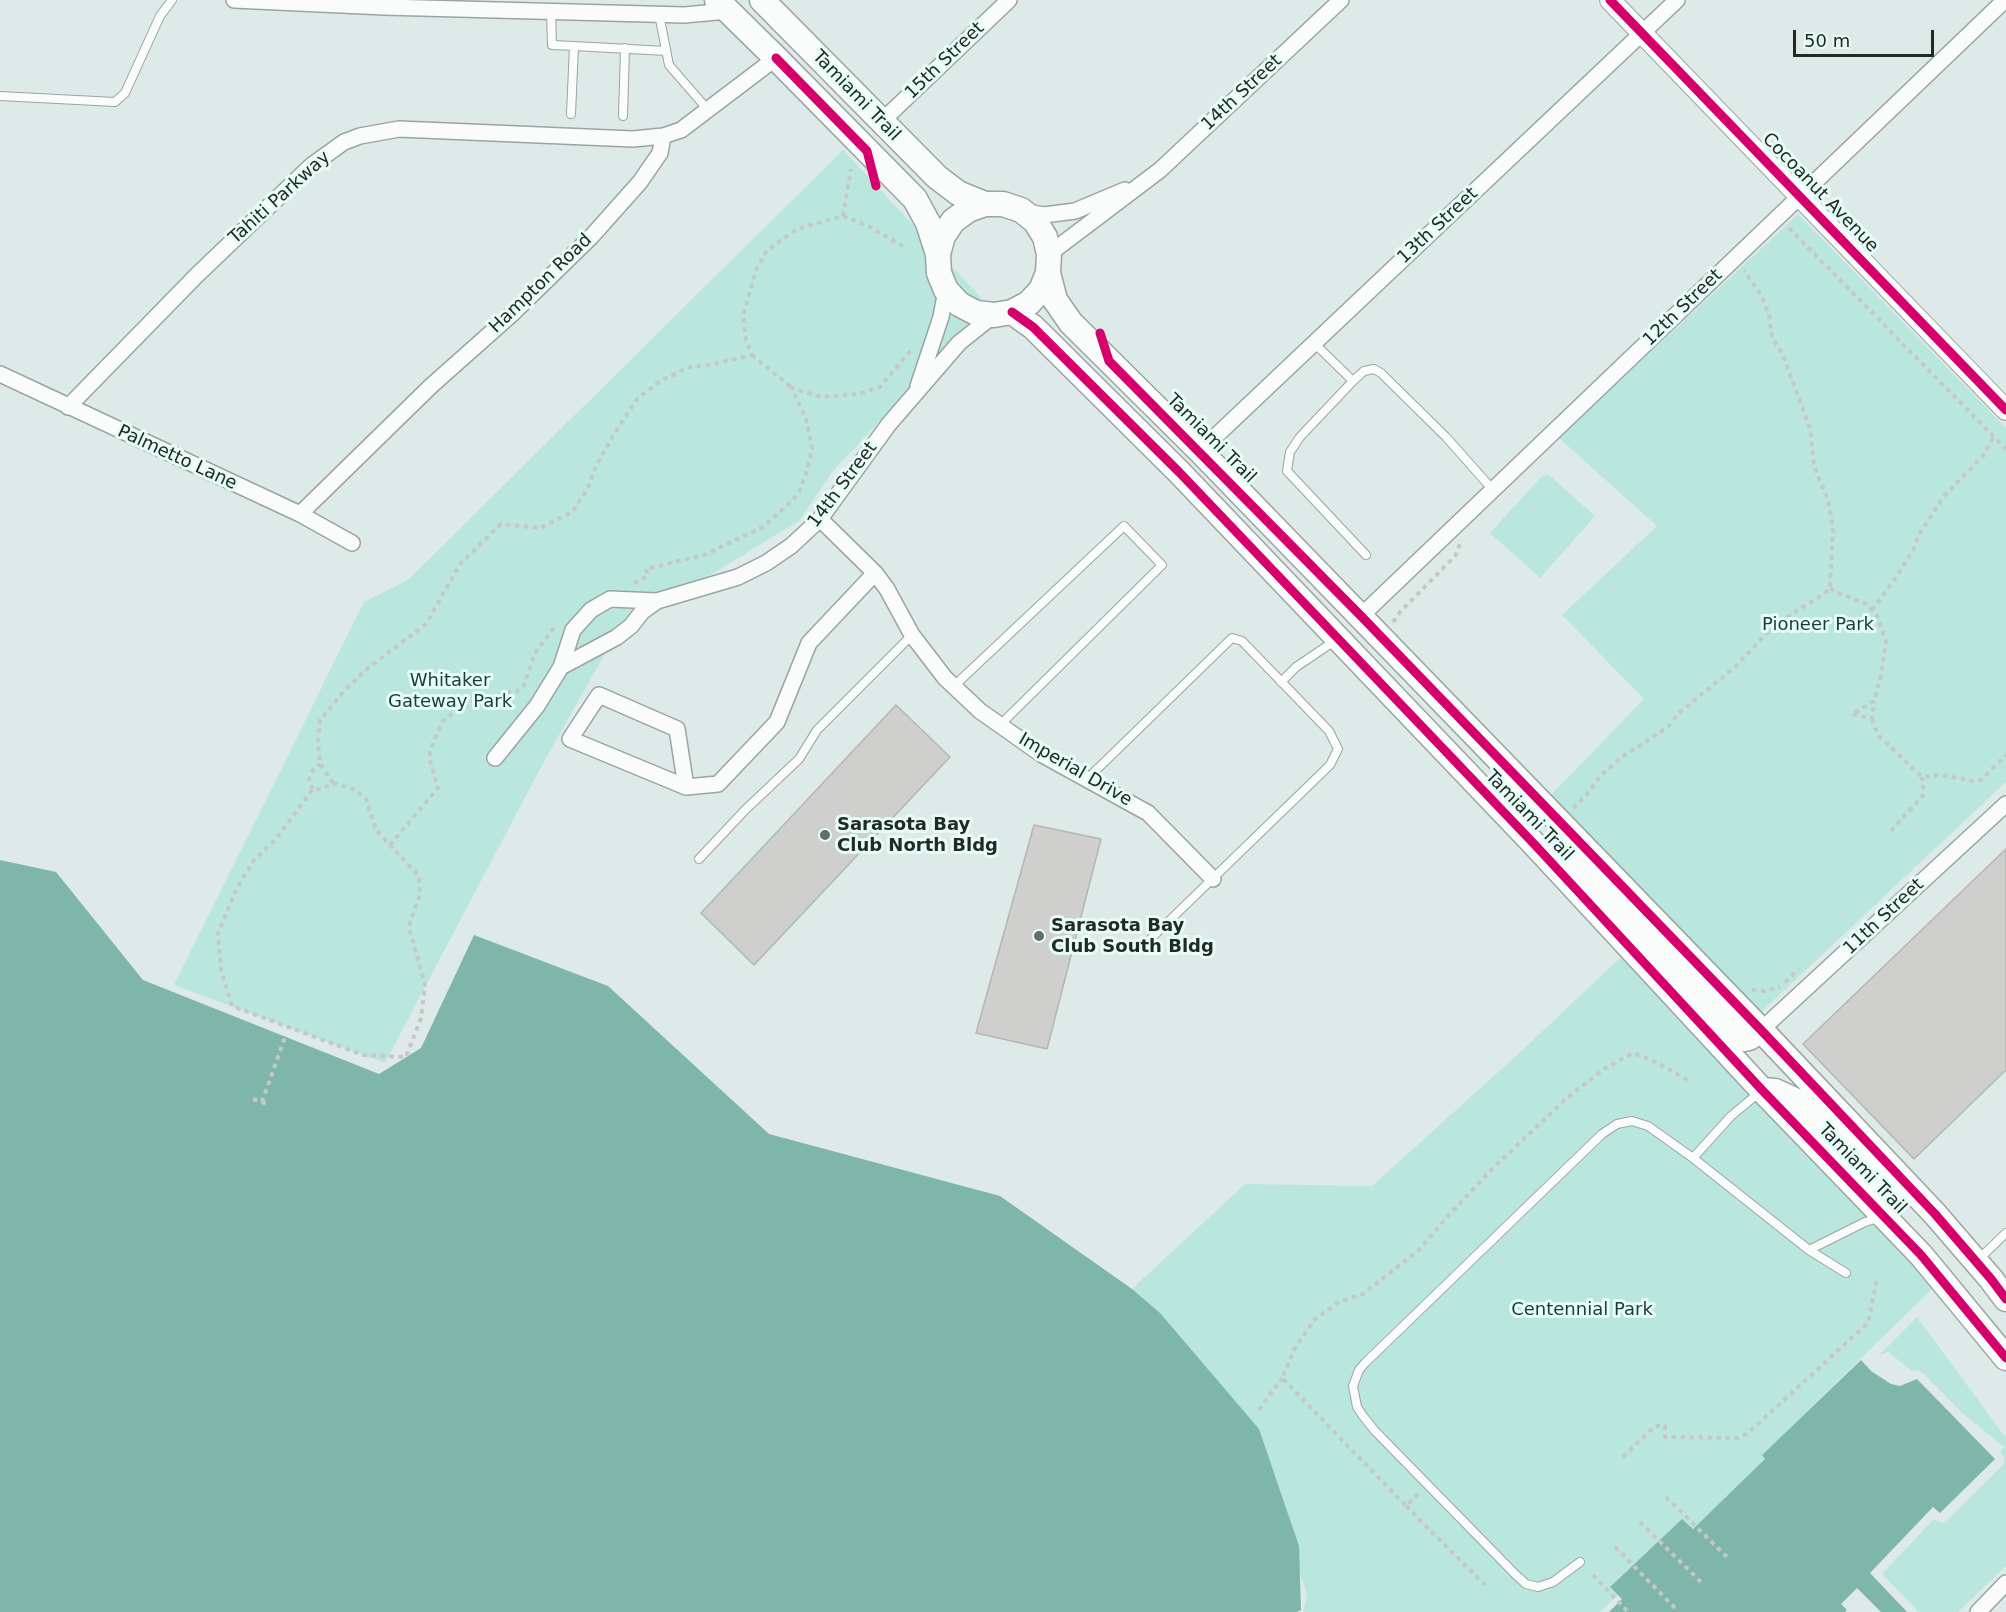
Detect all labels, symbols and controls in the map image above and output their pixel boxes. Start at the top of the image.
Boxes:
street label: 15th Street [901,18,989,104]
scale bar [1796,18,1937,56]
text: 50 m [1804,30,1850,51]
street label: Tamiami Trail [807,46,905,146]
street label: 14th Street [1197,50,1287,136]
street label: Cocoanut Avenue [1757,129,1883,257]
street label: Tahiti Parkway [225,147,335,249]
street label: 13th Street [1393,183,1483,269]
street label: Hampton Road [485,230,597,338]
street label: 12th Street [1639,265,1727,351]
street label: Tamiami Trail [1162,390,1260,488]
street label: Palmetto Lane [114,421,240,495]
street label: 14th Street [804,438,882,532]
park label: Pioneer Park [1762,614,1874,636]
park label: Whitaker Gateway Park [388,670,512,712]
street label: Imperial Drive [1014,729,1136,811]
street label: Tamiami Trail [1480,766,1578,866]
place label: Sarasota Bay Club North Bldg [837,814,998,856]
marker: Sarasota Bay Club North Bldg [818,828,832,842]
street label: 11th Street [1839,874,1929,960]
place label: Sarasota Bay Club South Bldg [1051,915,1214,958]
marker: Sarasota Bay Club South Bldg [1032,929,1046,943]
street label: Tamiami Trail [1813,1119,1911,1219]
park label: Centennial Park [1511,1299,1653,1321]

